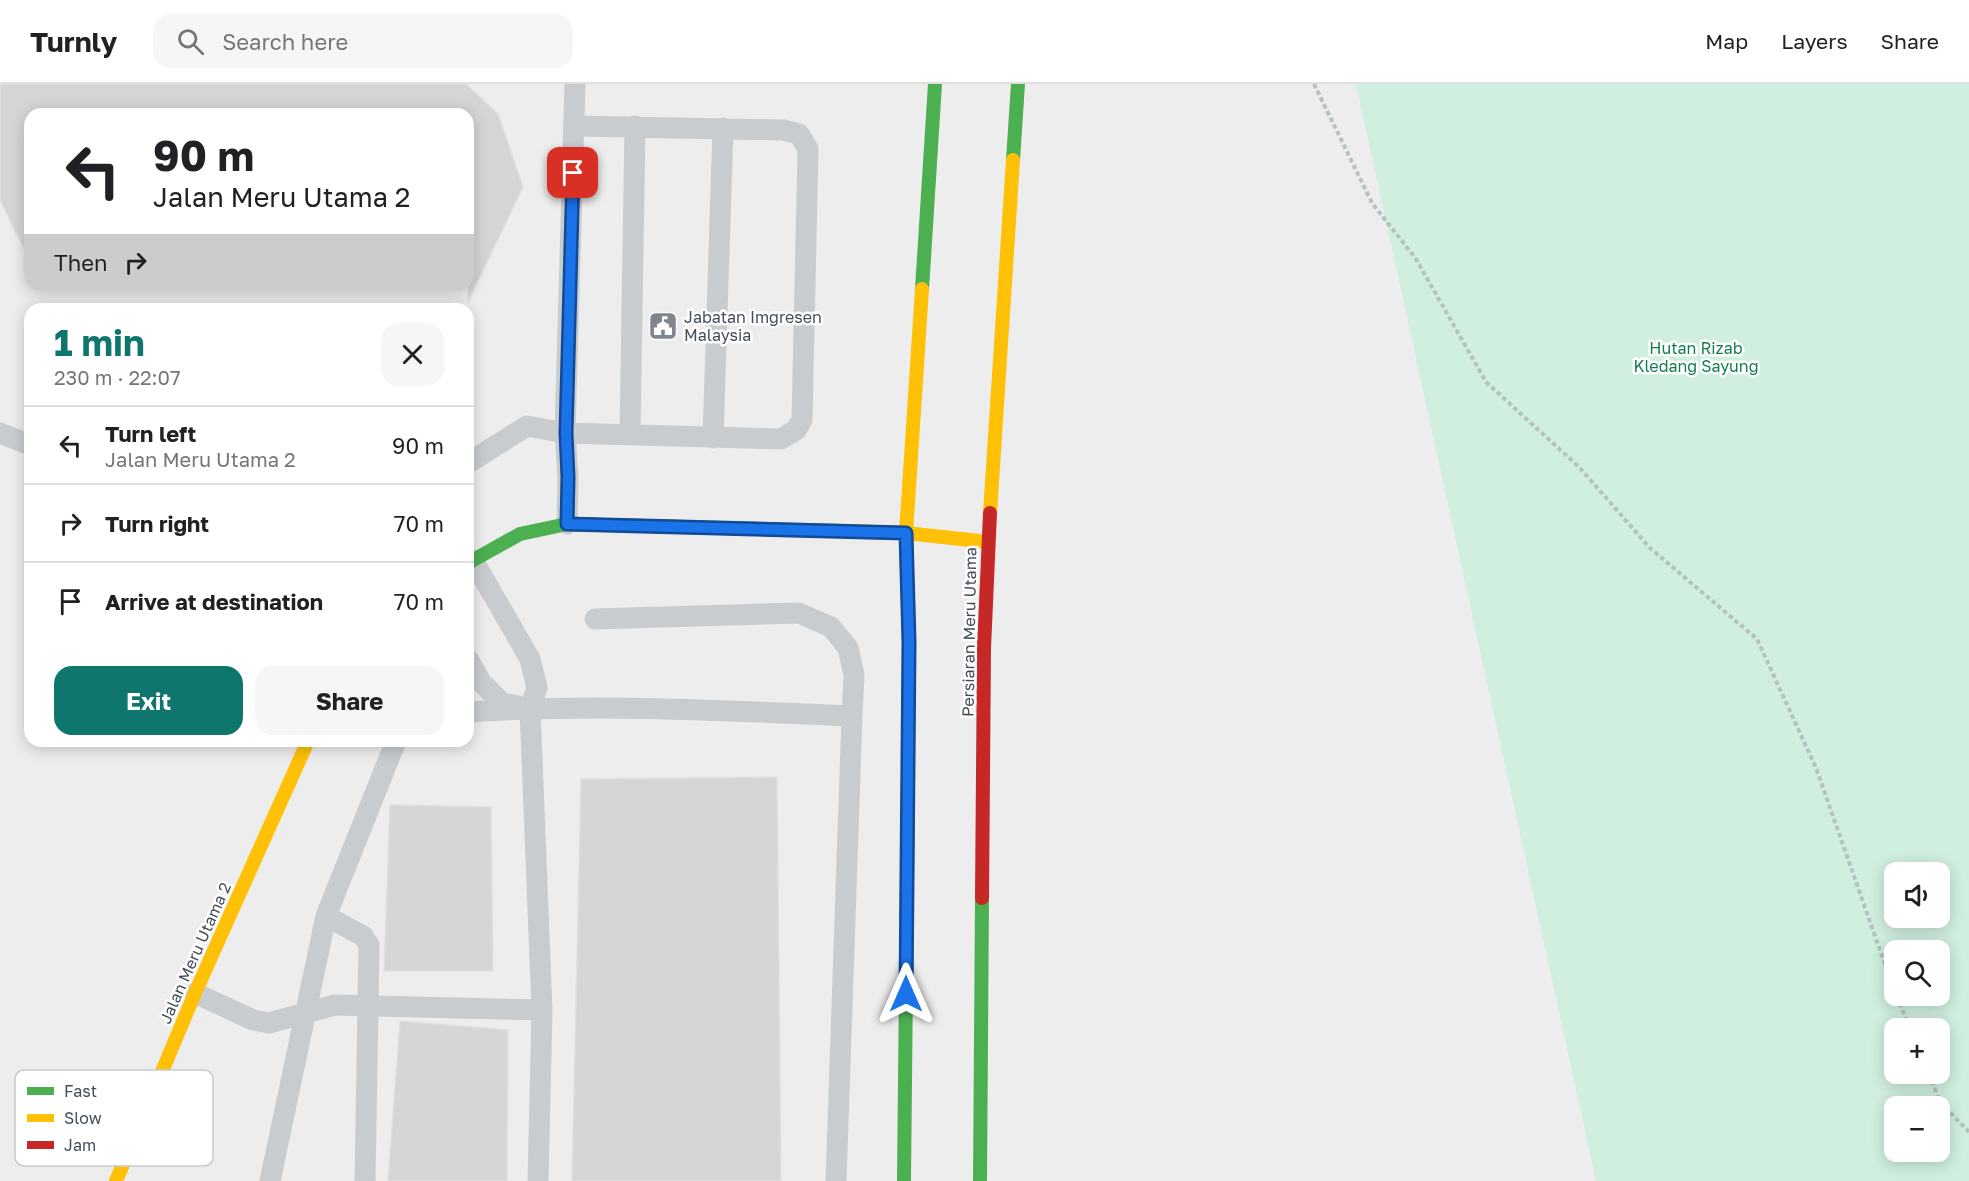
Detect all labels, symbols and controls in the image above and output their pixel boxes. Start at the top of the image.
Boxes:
search box [153,14,573,68]
text: Turnly [30,25,117,58]
icon: search [174,25,207,58]
text: Search here [222,28,348,55]
text: Map [1705,28,1748,54]
text: Layers [1781,28,1848,54]
text: Share [1881,28,1939,54]
text: 90 m [153,130,254,180]
icon: left [54,132,132,210]
pin [547,147,598,198]
icon: arrive [556,156,589,189]
text: Jalan Meru Utama 2 [153,181,410,213]
icon: right [119,246,152,279]
text: Then [54,249,107,276]
place label: Jabatan Imgresen Malaysia [684,307,822,345]
public building icon: Jabatan Imgresen Malaysia [647,310,679,342]
text: 1 min [54,321,145,364]
button: close [381,323,444,386]
park label: Hutan Rizab Kledang Sayung [1634,338,1758,376]
text: 230 m · 22:07 [54,365,181,389]
text: Turn left [105,420,196,447]
icon: left [54,429,87,462]
text: 90 m [392,432,444,459]
text: Jalan Meru Utama 2 [105,447,296,471]
icon: right [54,507,87,540]
text: Turn right [105,510,209,537]
text: 70 m [394,510,444,537]
street label: Persiaran Meru Utama [958,547,980,717]
icon: arrive [54,585,87,618]
text: Arrive at destination [105,588,323,615]
text: 70 m [394,588,444,615]
button: Exit [54,666,243,735]
button: Share [255,666,444,735]
map controls [1884,862,1950,1162]
button: sound [1884,862,1950,928]
street label: Jalan Meru Utama 2 [155,879,235,1027]
button: search [1884,940,1950,1006]
position arrow [874,962,938,1026]
button: + [1884,1018,1950,1084]
legend [15,1070,213,1166]
text: Fast [64,1081,97,1101]
button: − [1884,1096,1950,1162]
text: Slow [64,1108,102,1128]
text: Jam [64,1135,96,1155]

